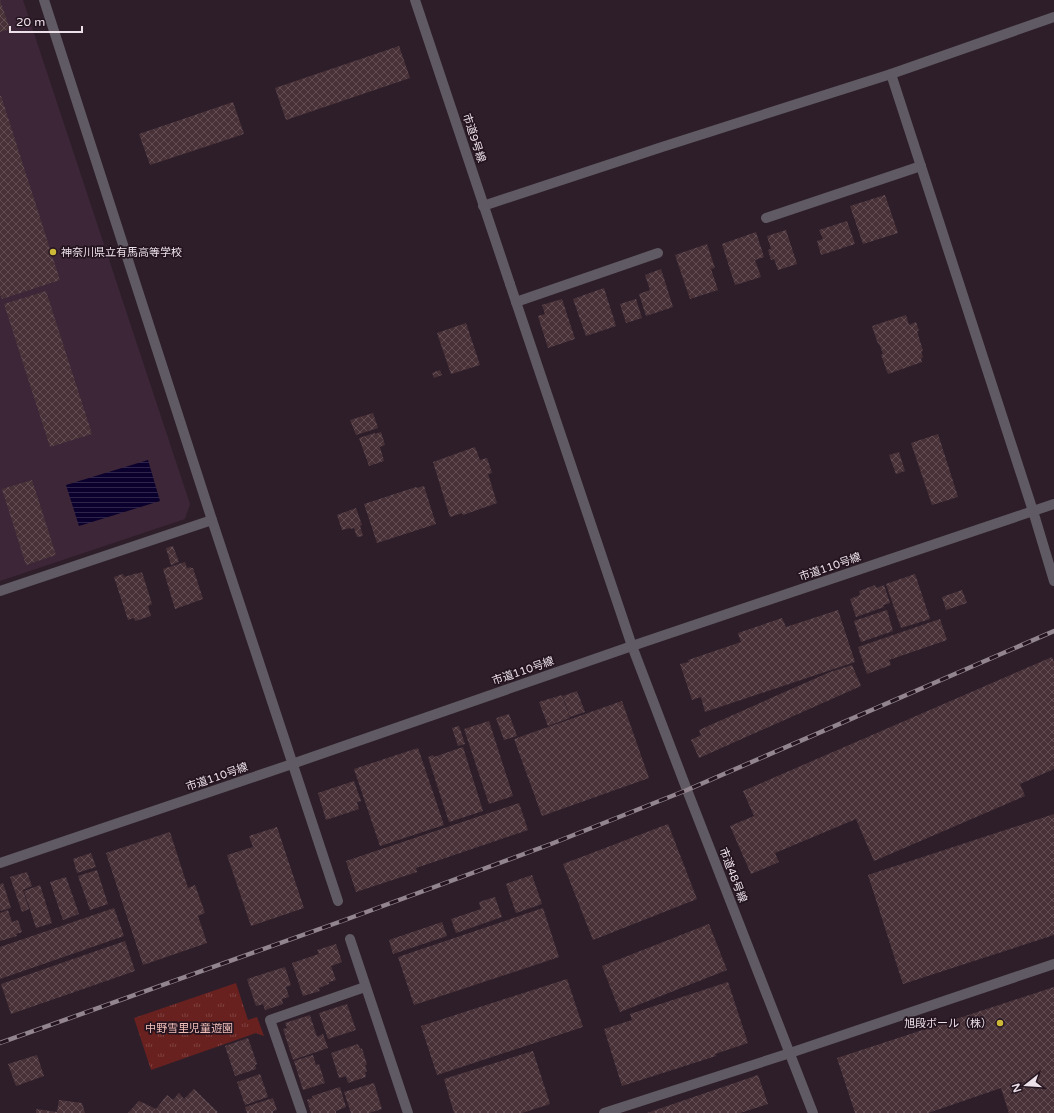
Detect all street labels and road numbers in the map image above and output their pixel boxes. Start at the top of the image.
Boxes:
street label: 市道9号線 [460,112,488,164]
street label: 市道110号線 [797,550,863,584]
street label: 市道110号線 [490,654,556,688]
street label: 市道110号線 [184,760,250,794]
street label: 市道48号線 [717,846,749,904]

